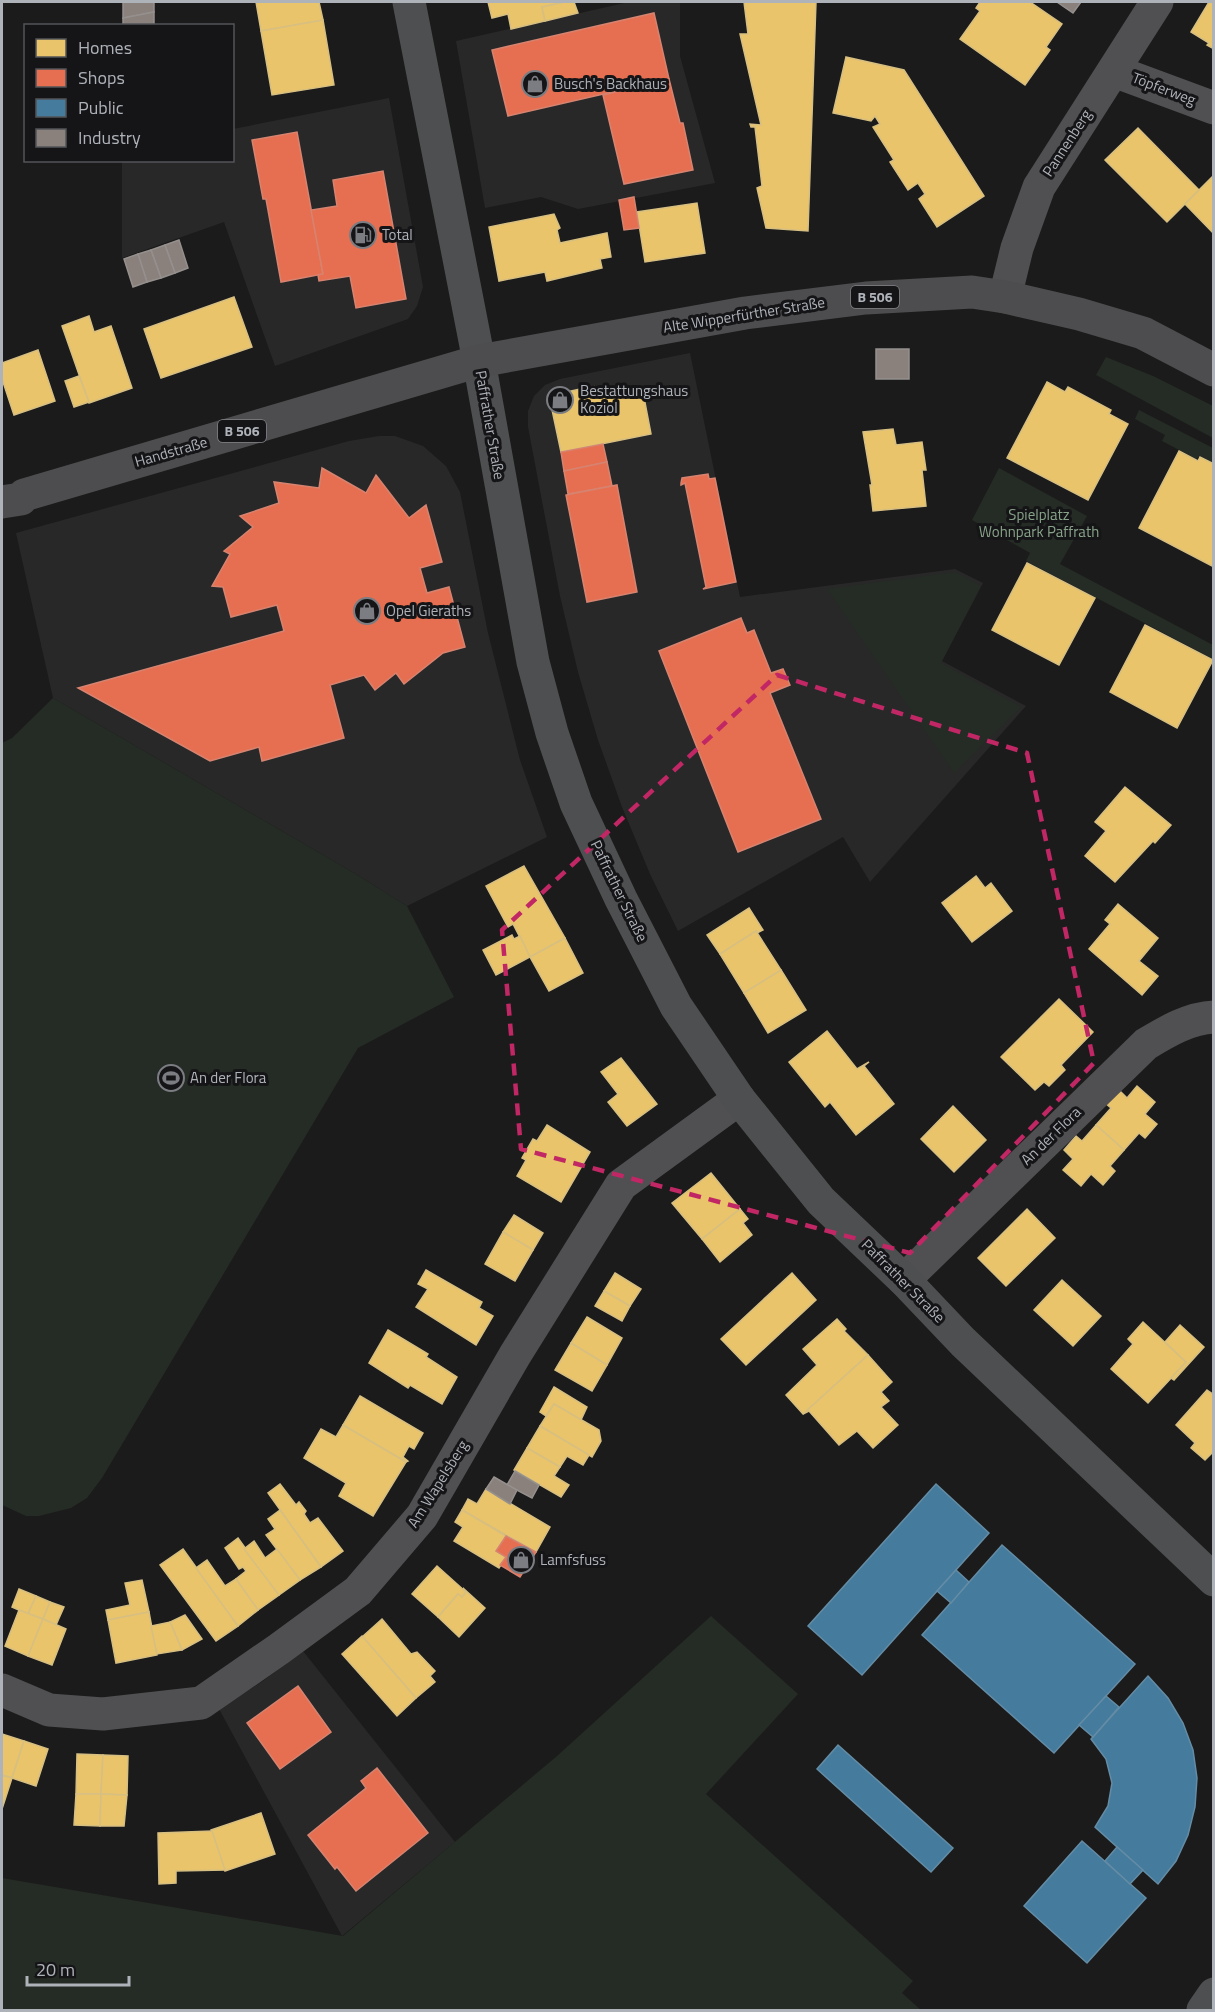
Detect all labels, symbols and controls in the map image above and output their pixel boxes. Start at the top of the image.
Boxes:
legend [24,24,234,162]
text: Homes [78,34,132,61]
text: Shops [78,64,125,91]
street label: Töpferweg [1129,66,1200,111]
shop icon: Busch's Backhaus [520,69,550,99]
place label: Busch's Backhaus [554,72,667,95]
text: Public [78,94,124,121]
street label: Pannenberg [1036,104,1097,181]
text: Industry [78,124,141,151]
fuel station icon: Total [348,220,378,250]
place label: Total [382,223,413,246]
road number: B 506 [851,286,899,308]
street label: Alte Wipperfürther Straße [661,290,826,339]
street label: Paffrather Straße [470,368,511,481]
place label: Bestattungshaus Koziol [580,379,688,419]
shop icon: Bestattungshaus Koziol [545,385,575,415]
road number: B 506 [218,420,266,442]
street label: Handstraße [132,430,210,473]
park label: Spielplatz Wohnpark Paffrath [979,503,1099,543]
shop icon: Opel Gieraths [352,596,382,626]
place label: Opel Gieraths [386,599,471,622]
street label: Paffrather Straße [585,836,654,945]
sports icon: An der Flora [156,1063,186,1093]
place label: An der Flora [190,1066,267,1089]
street label: An der Flora [1015,1101,1086,1170]
street label: Paffrather Straße [856,1233,951,1328]
street label: Am Wapelsberg [401,1435,474,1532]
shop icon: Lamfsfuss [506,1545,536,1575]
place label: Lamfsfuss [540,1548,606,1571]
scale bar [27,1949,129,1987]
text: 20 m [36,1956,75,1983]

